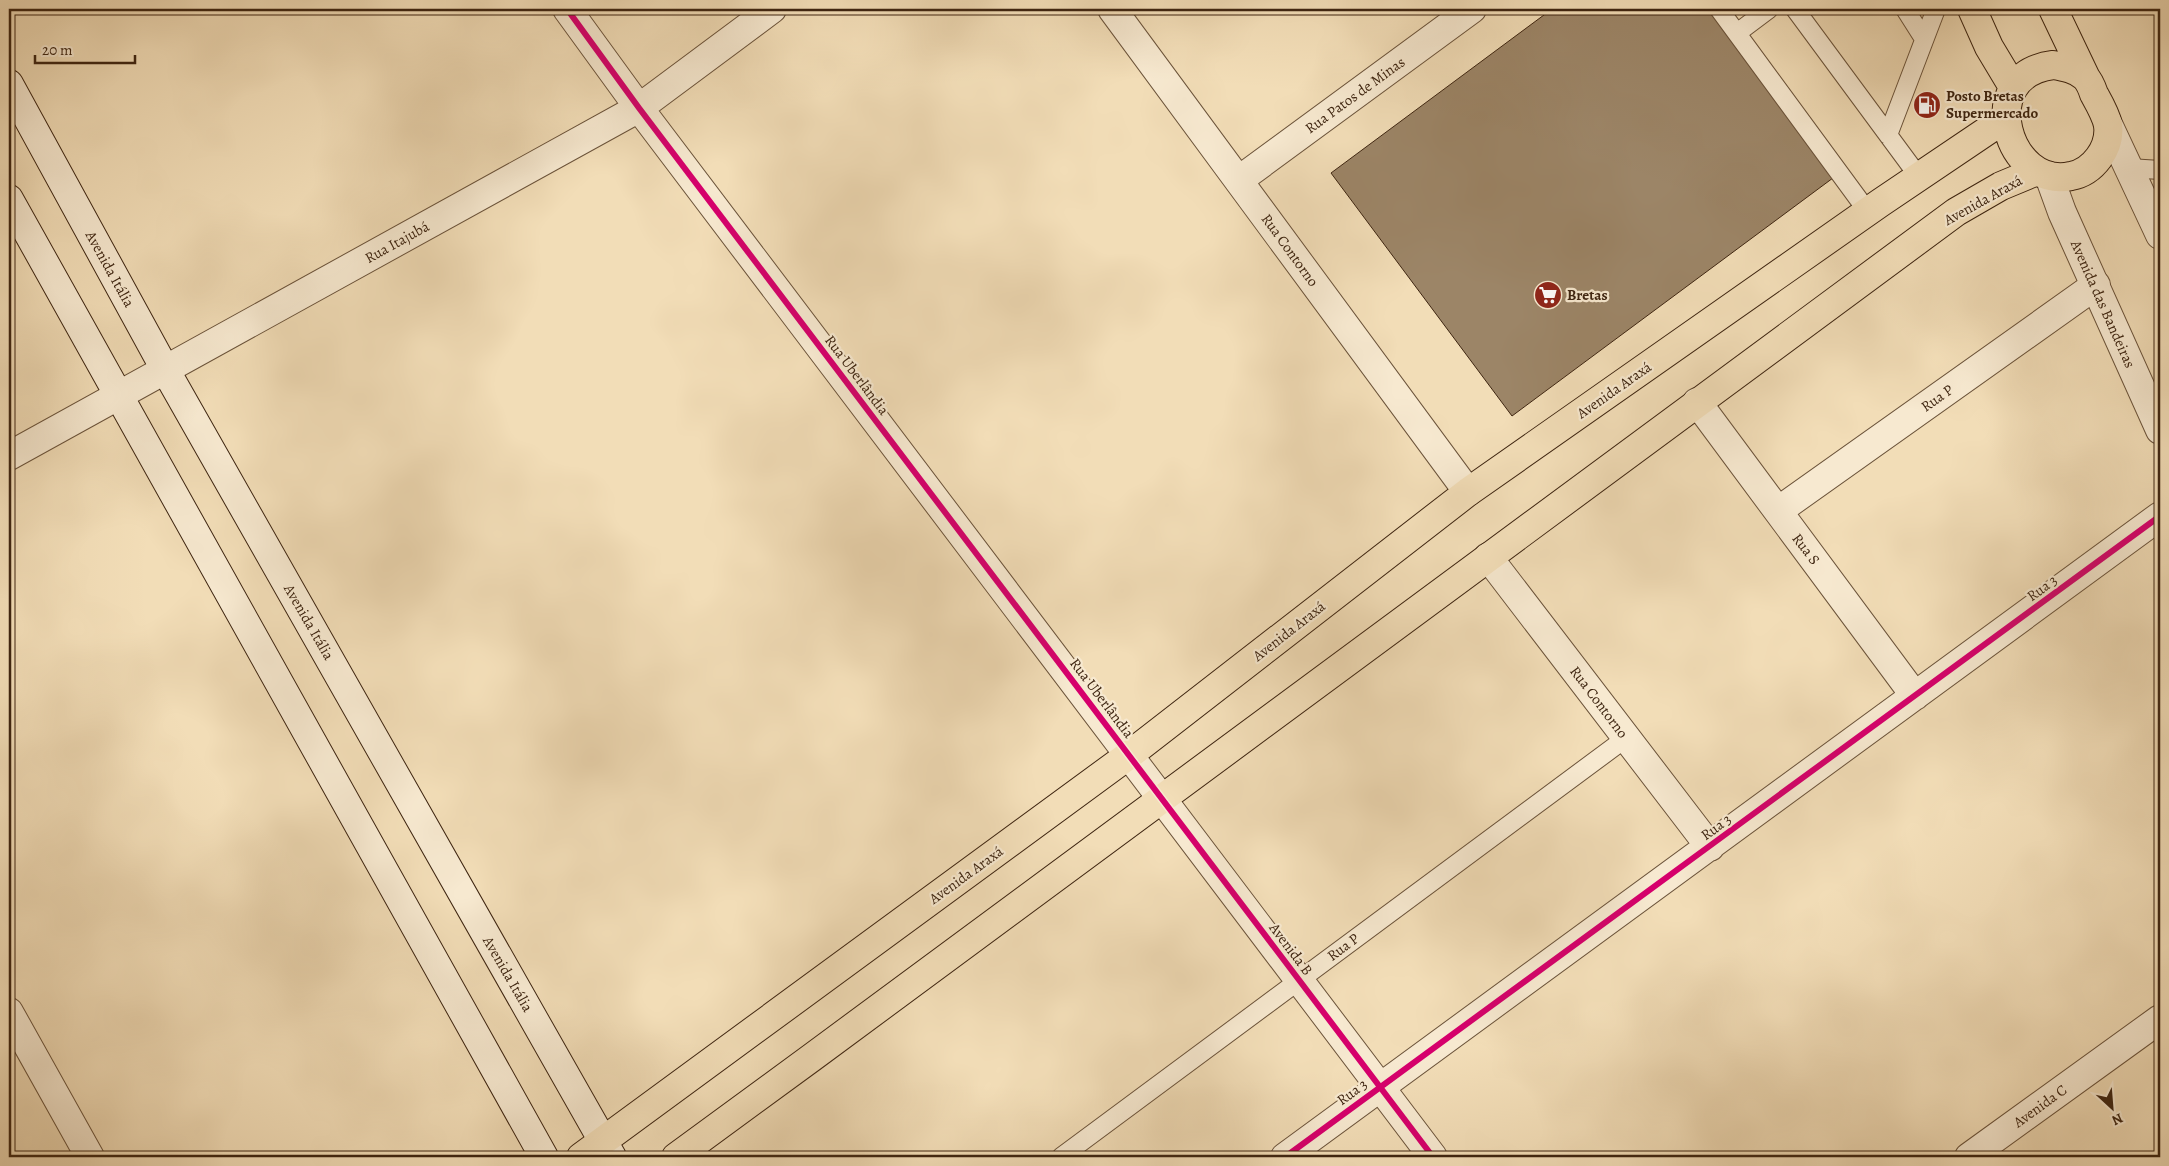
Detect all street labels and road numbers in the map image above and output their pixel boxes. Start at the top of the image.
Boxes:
street label: Rua Patos de Minas [1301,52,1409,138]
street label: Avenida Araxá [1939,170,2026,230]
street label: Rua Contorno [1257,210,1323,290]
street label: Rua Itajubá [361,216,433,268]
street label: Avenida Itália [80,226,139,311]
street label: Avenida das Bandeiras [2065,236,2140,371]
street label: Rua Uberlândia [820,331,894,419]
street label: Avenida Araxá [1572,357,1655,424]
street label: Rua P [1917,380,1957,416]
street label: Rua S [1788,529,1824,569]
street label: Rua 3 [2023,570,2061,606]
street label: Avenida Itália [279,580,339,664]
street label: Avenida Araxá [1248,596,1329,666]
street label: Rua Uberlândia [1065,654,1139,742]
street label: Rua Contorno [1565,662,1633,742]
street label: Rua 3 [1697,809,1735,845]
street label: Avenida Araxá [924,841,1007,909]
street label: Avenida B [1264,918,1317,979]
street label: Rua P [1323,928,1363,966]
street label: Avenida Itália [478,932,538,1016]
street label: Rua 3 [1333,1074,1371,1110]
street label: Avenida C [2008,1080,2071,1133]

